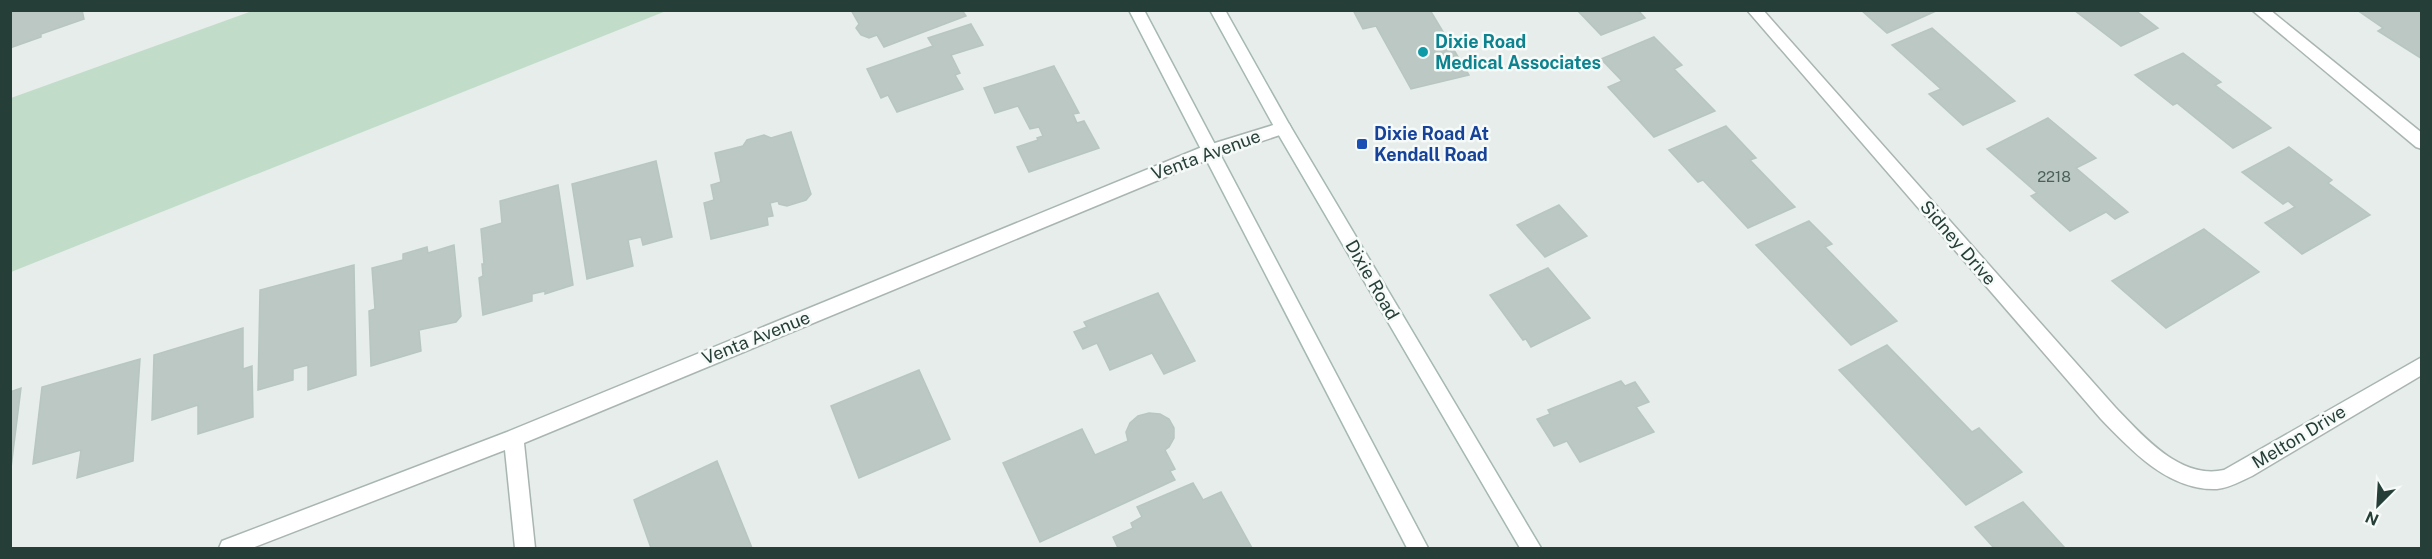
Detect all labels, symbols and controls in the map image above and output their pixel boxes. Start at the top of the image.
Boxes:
place label: Dixie Road Medical Associates [1435,31,1601,73]
marker: Dixie Road Medical Associates [1416,45,1430,59]
place label: Dixie Road At Kendall Road [1374,123,1489,165]
street label: Venta Avenue [1148,125,1263,184]
marker: Dixie Road At Kendall Road [1355,137,1369,151]
house number: 2218 [2037,168,2071,185]
street label: Sidney Drive [1916,196,2001,289]
street label: Dixie Road [1341,236,1404,323]
street label: Venta Avenue [699,306,813,369]
street label: Melton Drive [2248,400,2349,473]
north arrow [2348,475,2408,535]
text: N [2363,507,2382,529]

